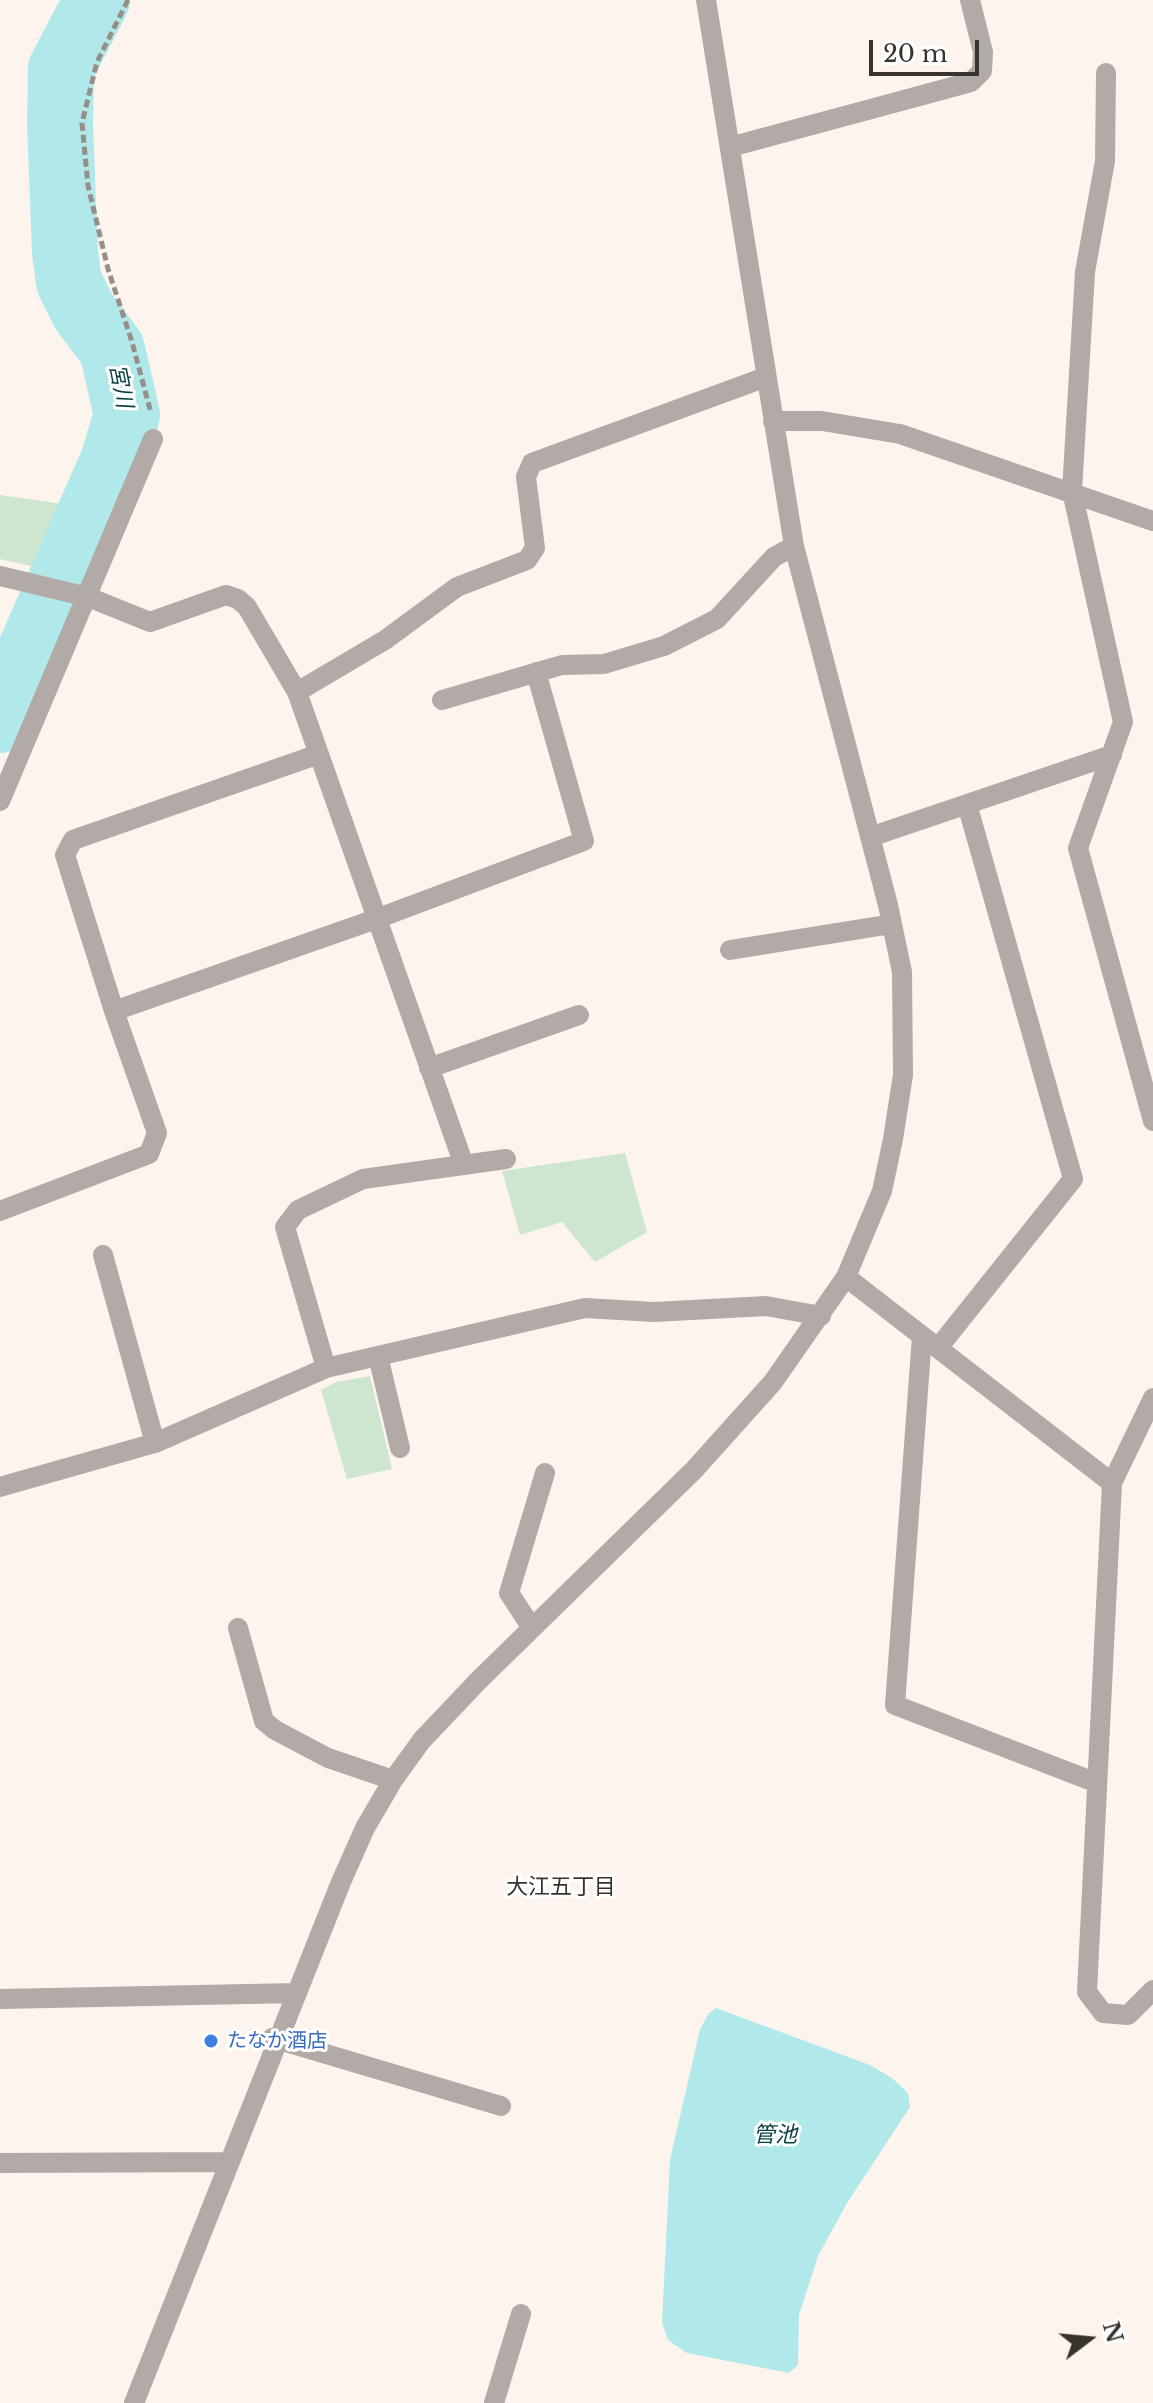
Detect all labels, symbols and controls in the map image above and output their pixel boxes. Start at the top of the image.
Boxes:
scale bar [873,24,983,74]
text: 20 m [883,39,948,68]
water label: 宮川 [103,362,137,410]
district label: 大江五丁目 [506,1875,616,1901]
place label: たなか酒店 [227,2029,327,2053]
marker: たなか酒店 [202,2032,220,2050]
water label: 管池 [753,2123,797,2149]
north arrow [1049,2299,1129,2379]
text: N [1097,2319,1128,2346]

